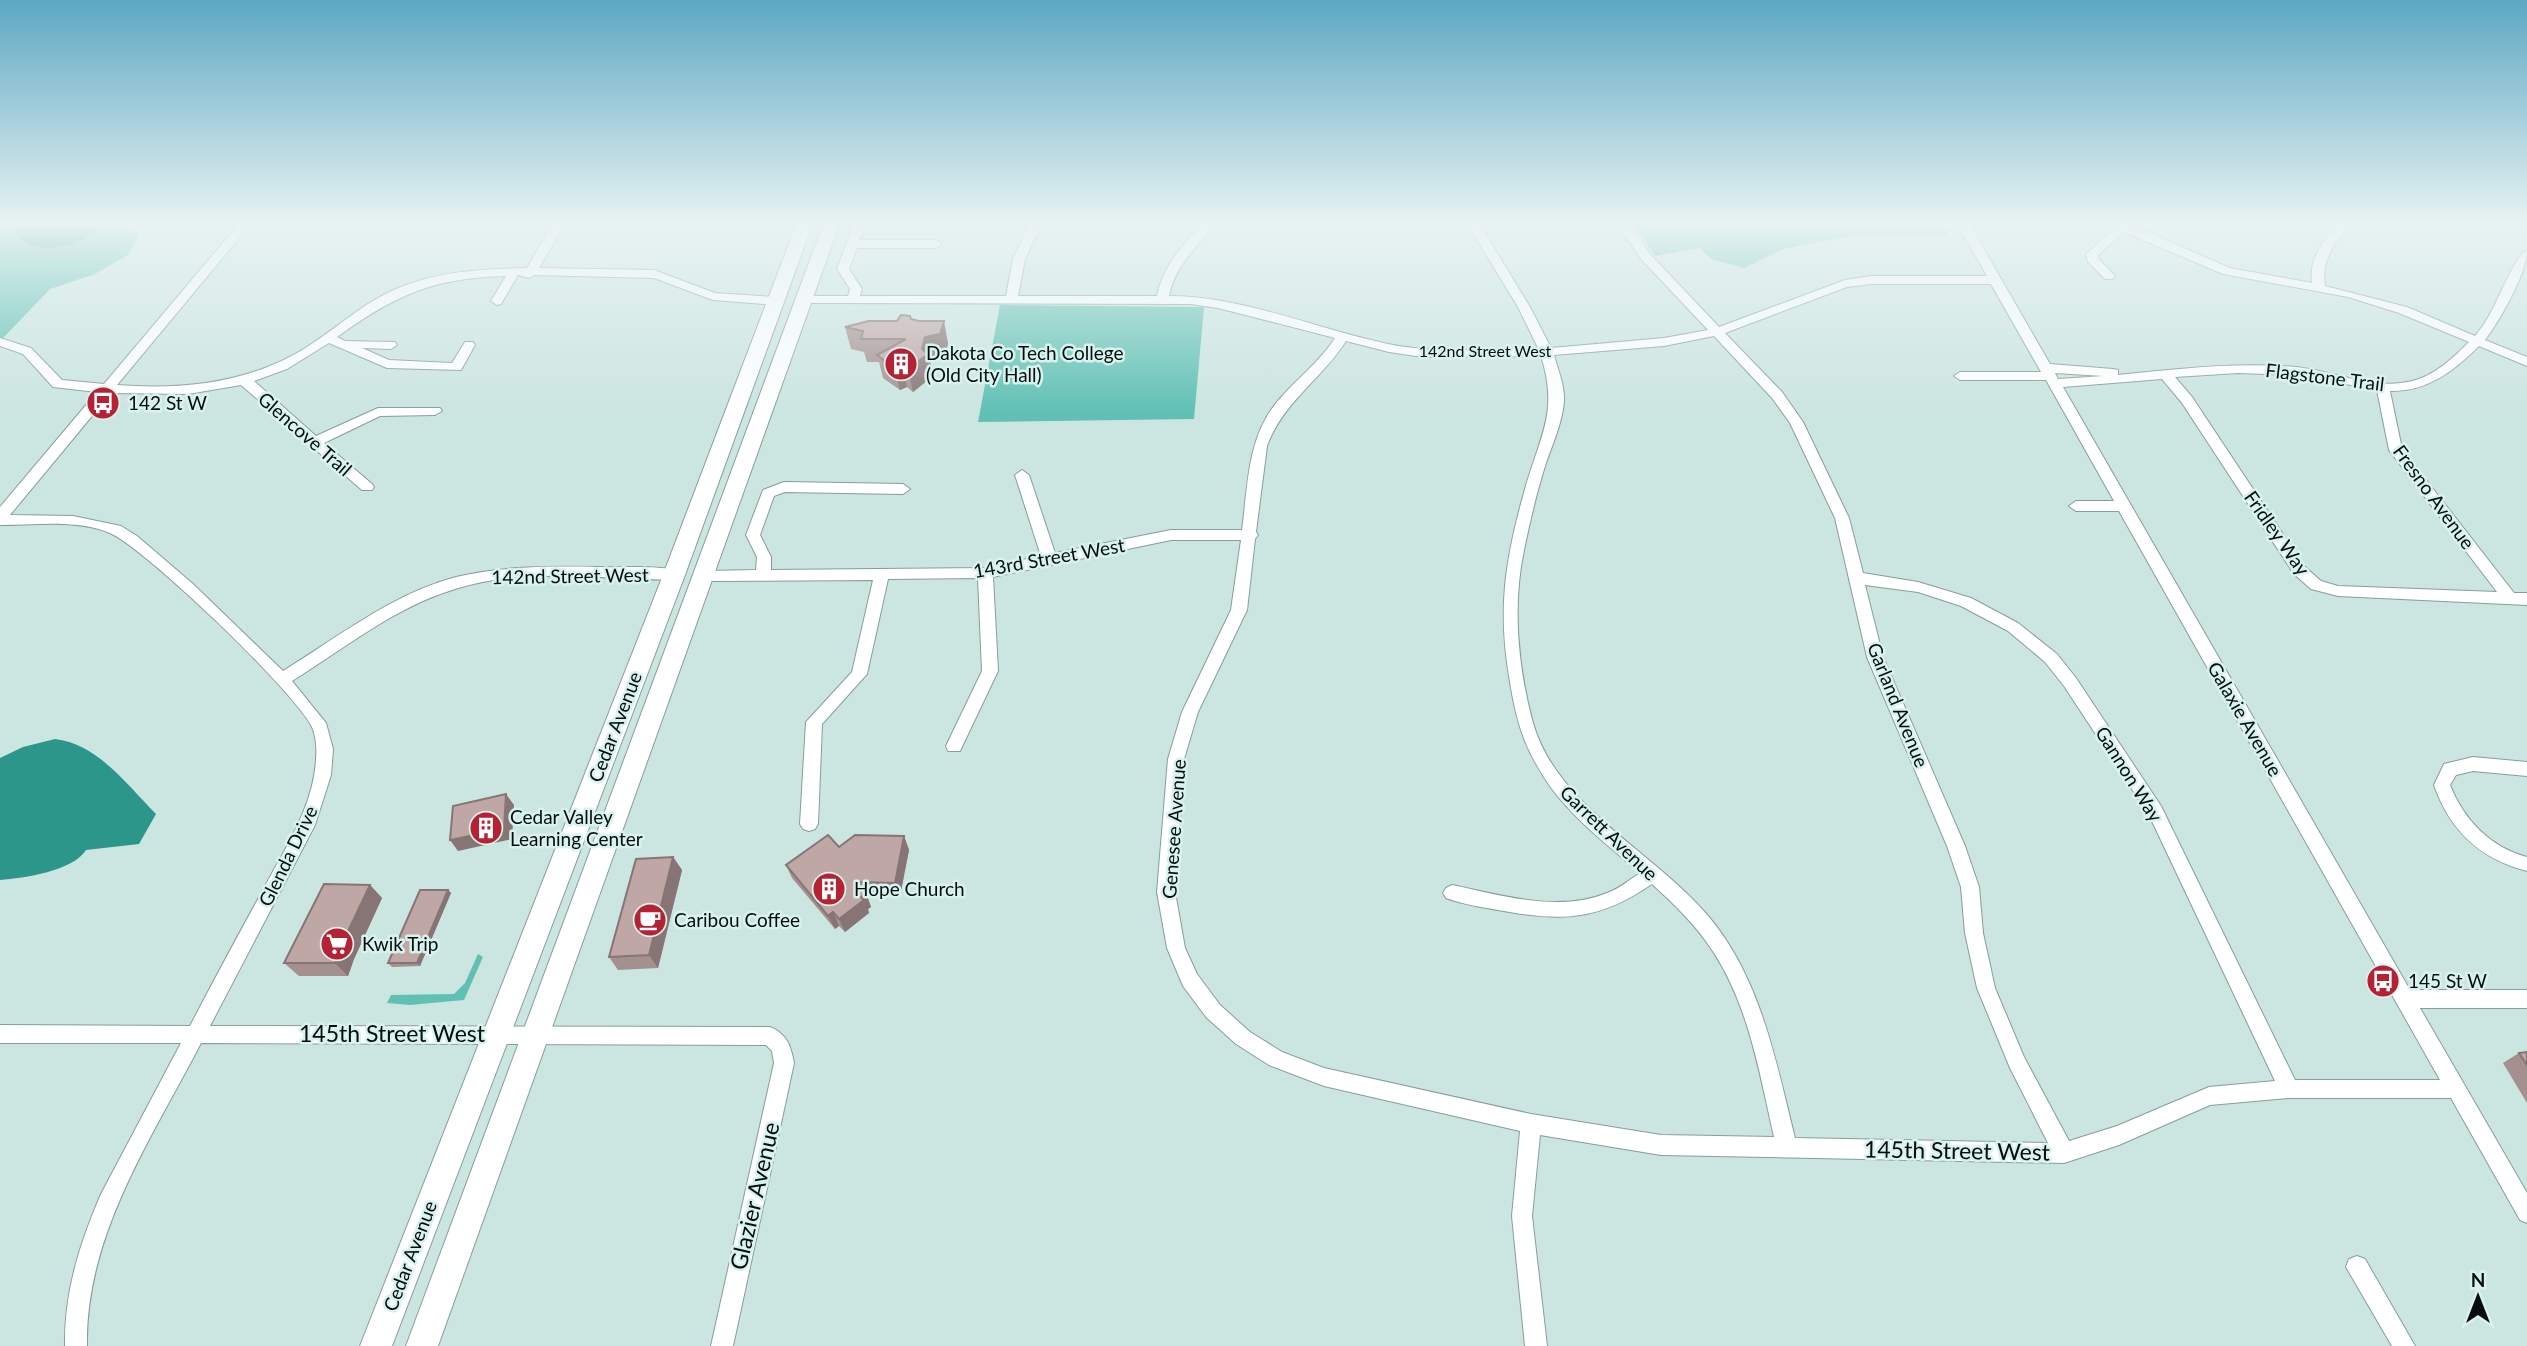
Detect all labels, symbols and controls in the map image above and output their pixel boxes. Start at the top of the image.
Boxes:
place label: Dakota Co Tech College (Old City Hall) [926,341,1124,386]
street label: 142nd Street West [1419,341,1552,360]
building icon: Dakota Co Tech College (Old City Hall) [882,345,920,383]
street label: Flagstone Trail [2264,358,2386,395]
bus stop icon: 142 St W [84,384,122,422]
street label: Glencove Trail [254,387,357,481]
place label: 142 St W [128,391,207,414]
street label: Fresno Avenue [2389,440,2480,553]
street label: Fridley Way [2240,486,2315,580]
street label: 143rd Street West [971,533,1127,582]
street label: 142nd Street West [491,563,649,588]
street label: Garland Avenue [1863,639,1934,771]
street label: Galaxie Avenue [2203,657,2287,780]
street label: Cedar Avenue [583,668,646,785]
street label: Gannon Way [2091,722,2168,826]
street label: Genesee Avenue [1157,758,1190,900]
street label: Garrett Avenue [1556,780,1663,885]
street label: Glenda Drive [253,802,322,910]
place label: Cedar Valley Learning Center [510,805,643,850]
building icon: Cedar Valley Learning Center [467,809,505,847]
building icon: Hope Church [810,870,848,908]
place label: Hope Church [854,877,965,900]
cafe icon: Caribou Coffee [631,901,669,939]
place label: Caribou Coffee [674,908,800,931]
supermarket icon: Kwik Trip [318,925,356,963]
place label: Kwik Trip [362,932,439,955]
bus stop icon: 145 St W [2364,962,2402,1000]
place label: 145 St W [2408,969,2487,992]
street label: 145th Street West [299,1019,486,1047]
street label: Glazier Avenue [723,1119,785,1272]
street label: 145th Street West [1864,1134,2051,1166]
street label: Cedar Avenue [378,1197,441,1314]
north arrow [2443,1262,2513,1332]
text: N [2471,1268,2485,1291]

